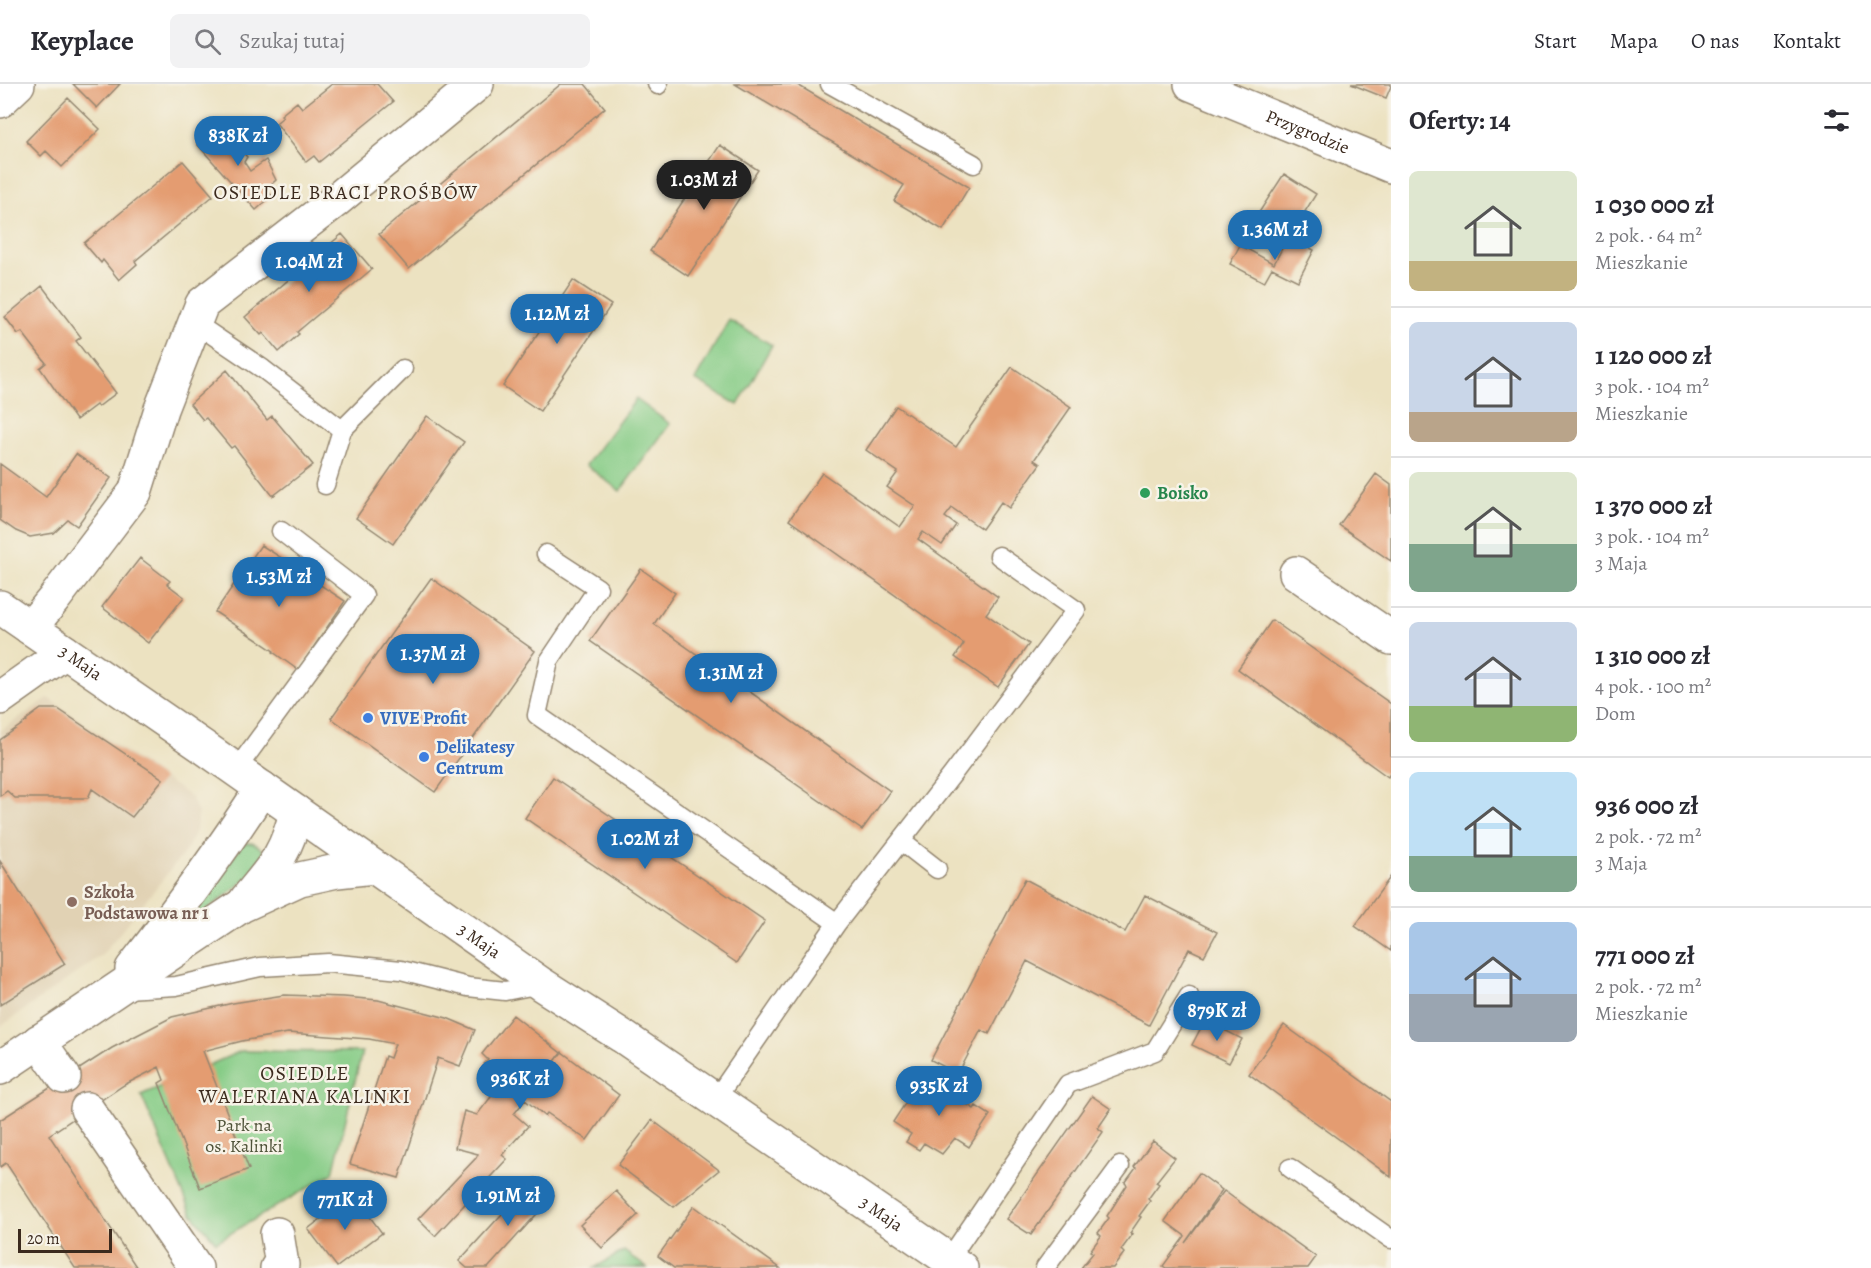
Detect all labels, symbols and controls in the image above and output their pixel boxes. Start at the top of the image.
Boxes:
search box [170,14,590,68]
text: Keyplace [30,22,134,60]
icon: search [191,25,224,58]
text: Szukaj tutaj [239,26,345,56]
text: Start [1534,27,1577,55]
text: Mapa [1610,27,1658,55]
text: O nas [1691,27,1739,55]
text: Kontakt [1772,27,1841,55]
text: Oferty: 14 [1409,103,1511,138]
street label: Przygrodzie [1262,104,1353,160]
icon: filters [1820,104,1853,137]
pin: 838K zł [183,116,293,167]
text: 838K zł [208,122,268,149]
pin: 1.03M zł [642,160,766,211]
text: 1.03M zł [671,166,737,193]
district label: OSIEDLE BRACI PROŚBÓW [213,179,479,206]
text: 1 030 000 zł [1595,187,1714,222]
icon: home [1457,195,1529,267]
pin: 1.36M zł [1213,210,1337,261]
text: 1.36M zł [1242,216,1308,243]
text: 2 pok. · 64 m² [1595,222,1702,249]
pin: 1.04M zł [247,242,371,293]
text: 1.04M zł [275,248,343,275]
text: Mieszkanie [1595,249,1688,276]
pin: 1.12M zł [495,294,619,345]
text: 1.12M zł [524,300,590,327]
text: 1 120 000 zł [1595,338,1712,373]
icon: home [1457,346,1529,418]
text: 3 pok. · 104 m² [1595,373,1709,400]
text: Mieszkanie [1595,400,1688,427]
place label: Boisko [1157,481,1208,505]
marker: Boisko [1138,486,1152,500]
text: 1 370 000 zł [1595,488,1712,523]
icon: home [1457,496,1529,568]
text: 3 pok. · 104 m² [1595,523,1709,550]
text: 3 Maja [1595,550,1648,577]
pin: 1.53M zł [217,557,341,608]
text: 1.53M zł [246,563,312,590]
pin: 1.37M zł [371,634,495,685]
text: 1 310 000 zł [1595,638,1711,673]
street label: 3 Maja [54,639,108,686]
text: 1.37M zł [400,640,466,667]
icon: home [1457,646,1529,718]
pin: 1.31M zł [669,653,793,704]
text: 1.31M zł [699,659,763,686]
text: 4 pok. · 100 m² [1595,673,1711,700]
text: Dom [1595,700,1636,727]
place label: VIVE Profit [379,706,467,730]
marker: VIVE Profit [361,711,375,725]
place label: Delikatesy Centrum [436,735,515,780]
marker: Delikatesy Centrum [417,750,431,764]
text: 936 000 zł [1595,788,1698,823]
icon: home [1457,796,1529,868]
pin: 1.02M zł [583,819,707,870]
text: 2 pok. · 72 m² [1595,823,1702,850]
text: 1.02M zł [611,825,679,852]
text: 3 Maja [1595,850,1648,877]
place label: Szkoła Podstawowa nr 1 [84,880,209,925]
marker: Szkoła Podstawowa nr 1 [65,895,79,909]
street label: 3 Maja [453,917,506,964]
text: 771 000 zł [1595,938,1695,973]
icon: home [1457,946,1529,1018]
text: 2 pok. · 72 m² [1595,973,1702,1000]
pin: 879K zł [1162,991,1272,1042]
text: 879K zł [1187,997,1247,1024]
text: Mieszkanie [1595,1000,1688,1027]
pin: 936K zł [465,1059,575,1110]
district label: OSIEDLE WALERIANA KALINKI [198,1060,411,1110]
text: 936K zł [490,1065,550,1092]
pin: 935K zł [884,1066,994,1117]
text: 935K zł [910,1072,968,1099]
park label: Park na os. Kalinki [205,1113,283,1158]
pin: 1.91M zł [446,1176,570,1227]
pin: 771K zł [290,1180,400,1231]
text: 1.91M zł [476,1182,540,1209]
text: 771K zł [317,1186,373,1213]
street label: 3 Maja [855,1190,908,1237]
scale bar [18,1226,112,1254]
text: 20 m [27,1228,60,1250]

